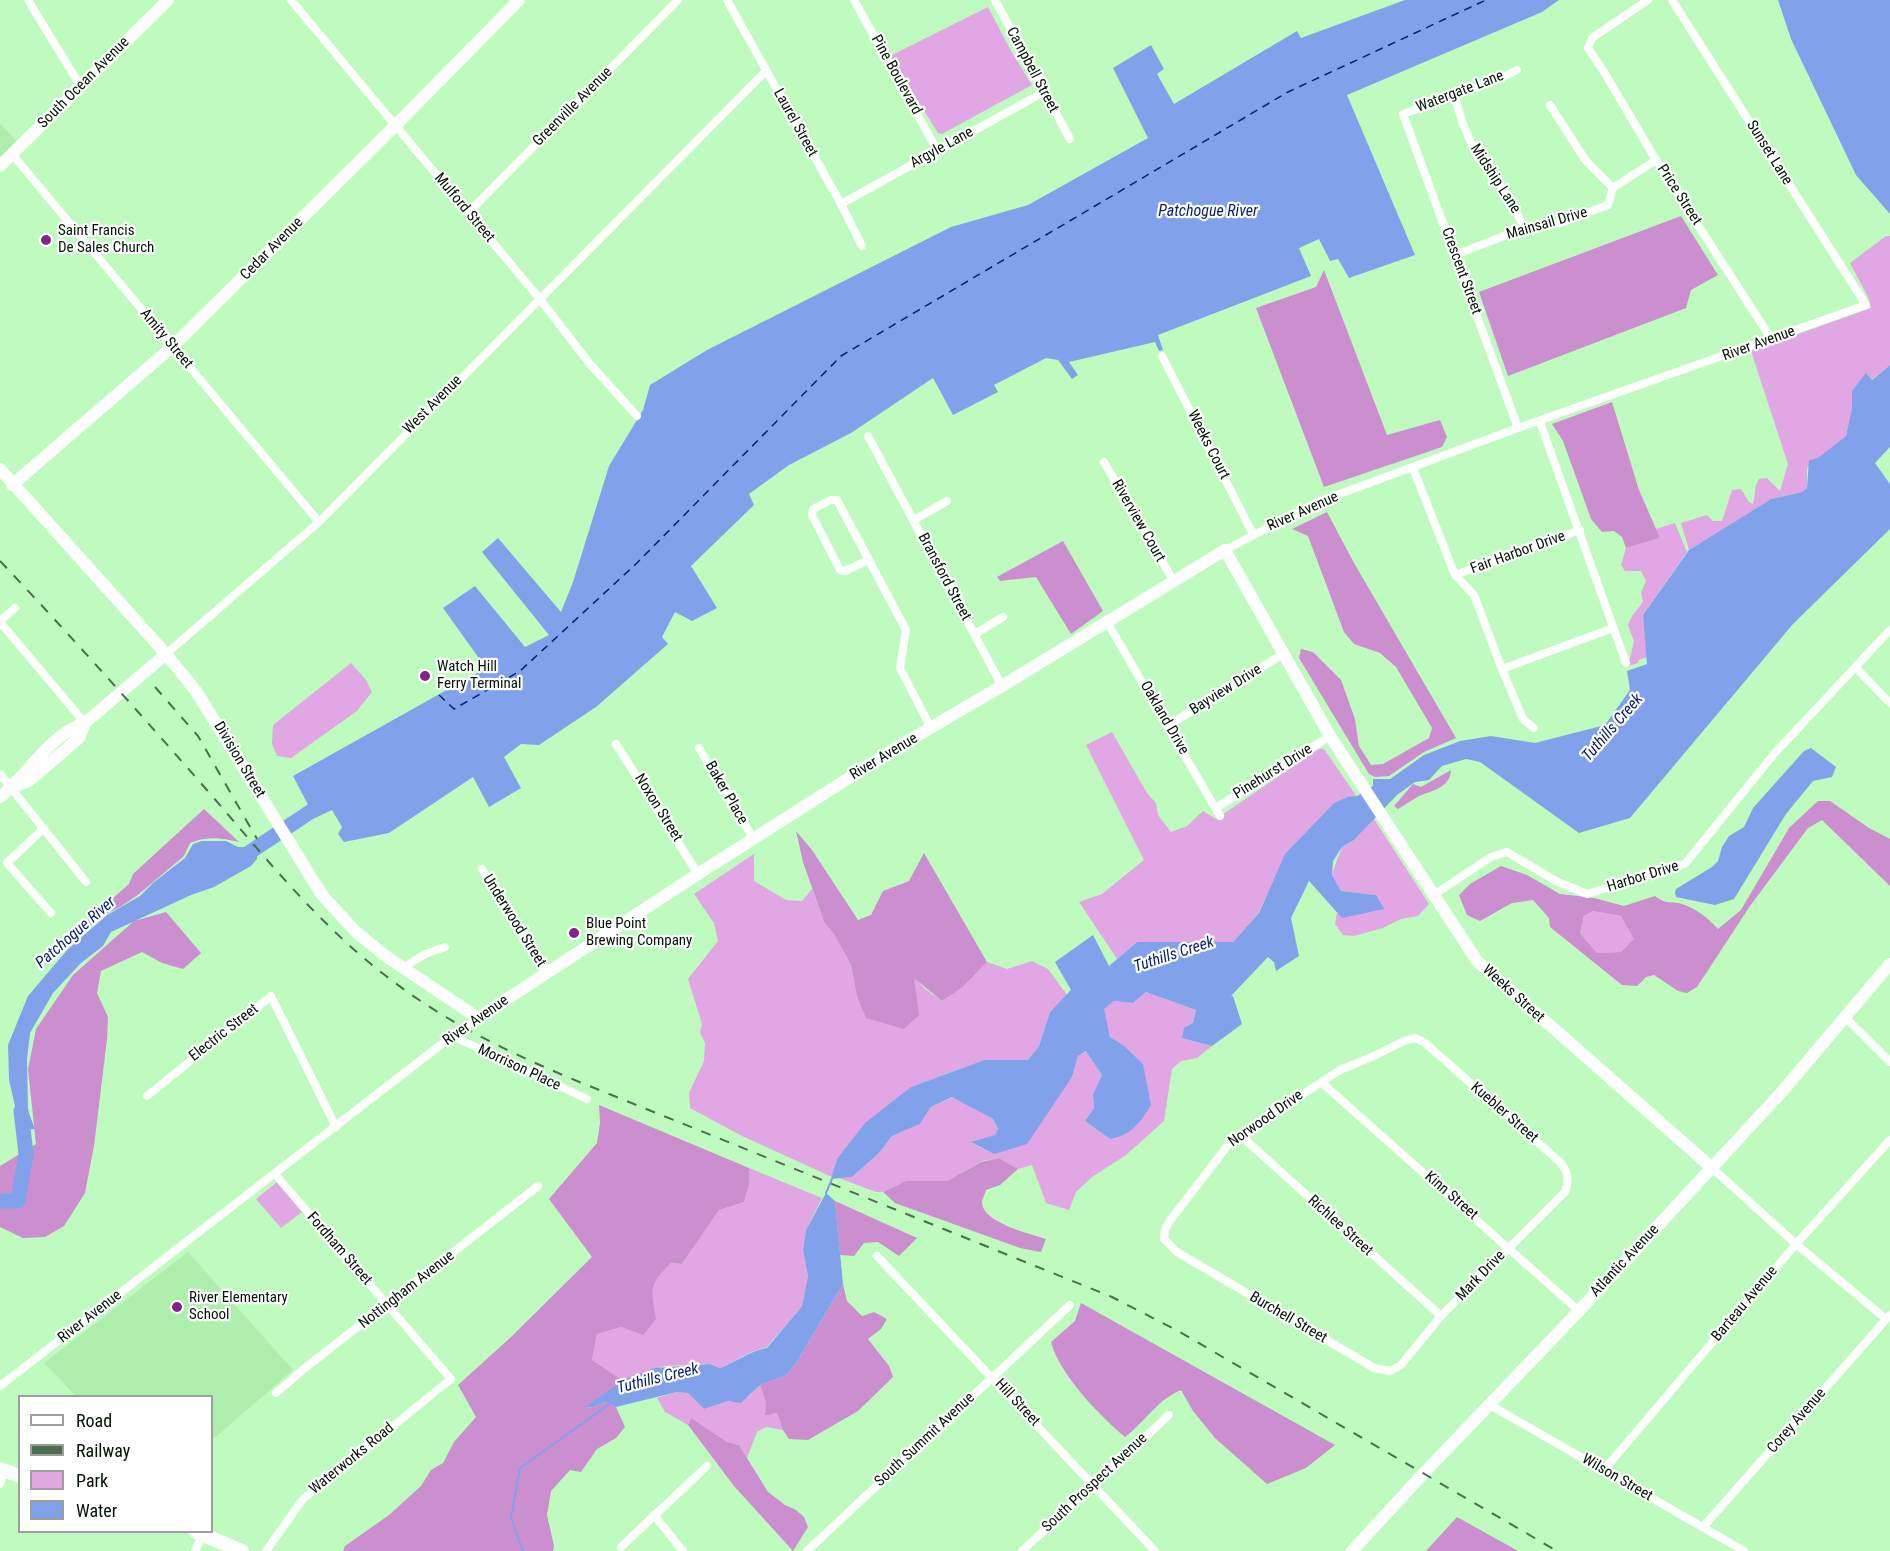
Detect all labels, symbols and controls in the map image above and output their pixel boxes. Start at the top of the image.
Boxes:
street label: Campbell Street [1002,24,1062,116]
street label: Pine Boulevard [867,32,925,118]
street label: South Ocean Avenue [35,34,133,132]
street label: Greenville Avenue [530,64,616,150]
street label: Watergate Lane [1414,67,1506,117]
street label: Laurel Street [769,86,821,160]
street label: Sunset Lane [1742,117,1796,189]
street label: Argyle Lane [907,123,977,173]
street label: Midship Lane [1466,141,1524,217]
street label: Price Street [1653,161,1705,229]
street label: Mulford Street [430,170,498,246]
water label: Patchogue River [1158,202,1258,222]
street label: Mainsail Drive [1504,204,1590,244]
street label: Cedar Avenue [237,214,307,284]
place label: Saint Francis De Sales Church [58,222,154,257]
street label: Crescent Street [1437,225,1485,317]
marker: Saint Francis De Sales Church [39,233,53,247]
street label: Amity Street [136,305,196,373]
street label: River Avenue [1720,323,1798,365]
street label: West Avenue [400,372,466,438]
street label: Weeks Court [1183,408,1233,482]
street label: Riverview Court [1107,477,1169,565]
street label: River Avenue [1265,488,1341,536]
street label: Fair Harbor Drive [1468,528,1568,578]
street label: Bransford Street [913,530,975,624]
place label: Watch Hill Ferry Terminal [437,658,521,693]
street label: Bayview Drive [1187,661,1265,719]
marker: Watch Hill Ferry Terminal [418,669,432,683]
street label: Oakland Drive [1136,678,1192,758]
water label: Tuthills Creek [1578,690,1648,766]
street label: Division Street [209,719,269,801]
street label: River Avenue [847,730,921,784]
street label: Pinehurst Drive [1230,741,1316,803]
street label: Baker Place [701,758,751,828]
street label: Noxon Street [630,771,686,845]
street label: Harbor Drive [1605,858,1681,896]
street label: Underwood Street [478,871,550,971]
water label: Patchogue River [32,893,120,973]
place label: Blue Point Brewing Company [586,915,692,950]
marker: Blue Point Brewing Company [567,926,581,940]
water label: Tuthills Creek [1131,933,1217,977]
street label: Weeks Street [1478,961,1548,1027]
street label: River Avenue [440,992,512,1050]
street label: Electric Street [186,1000,262,1066]
street label: Morrison Place [475,1041,563,1095]
street label: Kuebler Street [1467,1079,1541,1147]
street label: Norwood Drive [1225,1087,1307,1151]
street label: Kinn Street [1421,1168,1481,1224]
street label: Richlee Street [1304,1192,1376,1260]
street label: Fordham Street [302,1209,376,1289]
street label: Atlantic Avenue [1587,1221,1663,1301]
street label: Nottingham Avenue [356,1247,458,1333]
street label: Mark Drive [1453,1247,1509,1305]
street label: Barteau Avenue [1708,1263,1782,1345]
street label: River Avenue [55,1287,125,1347]
place label: River Elementary School [189,1289,288,1324]
street label: Burchell Street [1246,1289,1330,1347]
marker: River Elementary School [170,1300,184,1314]
water label: Tuthills Creek [615,1360,701,1398]
street label: Hill Street [991,1376,1043,1430]
street label: Corey Avenue [1764,1385,1830,1457]
street label: South Summit Avenue [871,1389,979,1491]
legend [18,1395,213,1533]
text: Road [76,1410,112,1431]
street label: Waterworks Road [306,1419,398,1499]
street label: South Prospect Avenue [1039,1430,1151,1536]
text: Railway [76,1440,130,1461]
street label: Wilson Street [1578,1451,1656,1505]
text: Park [76,1470,108,1491]
text: Water [76,1500,117,1521]

